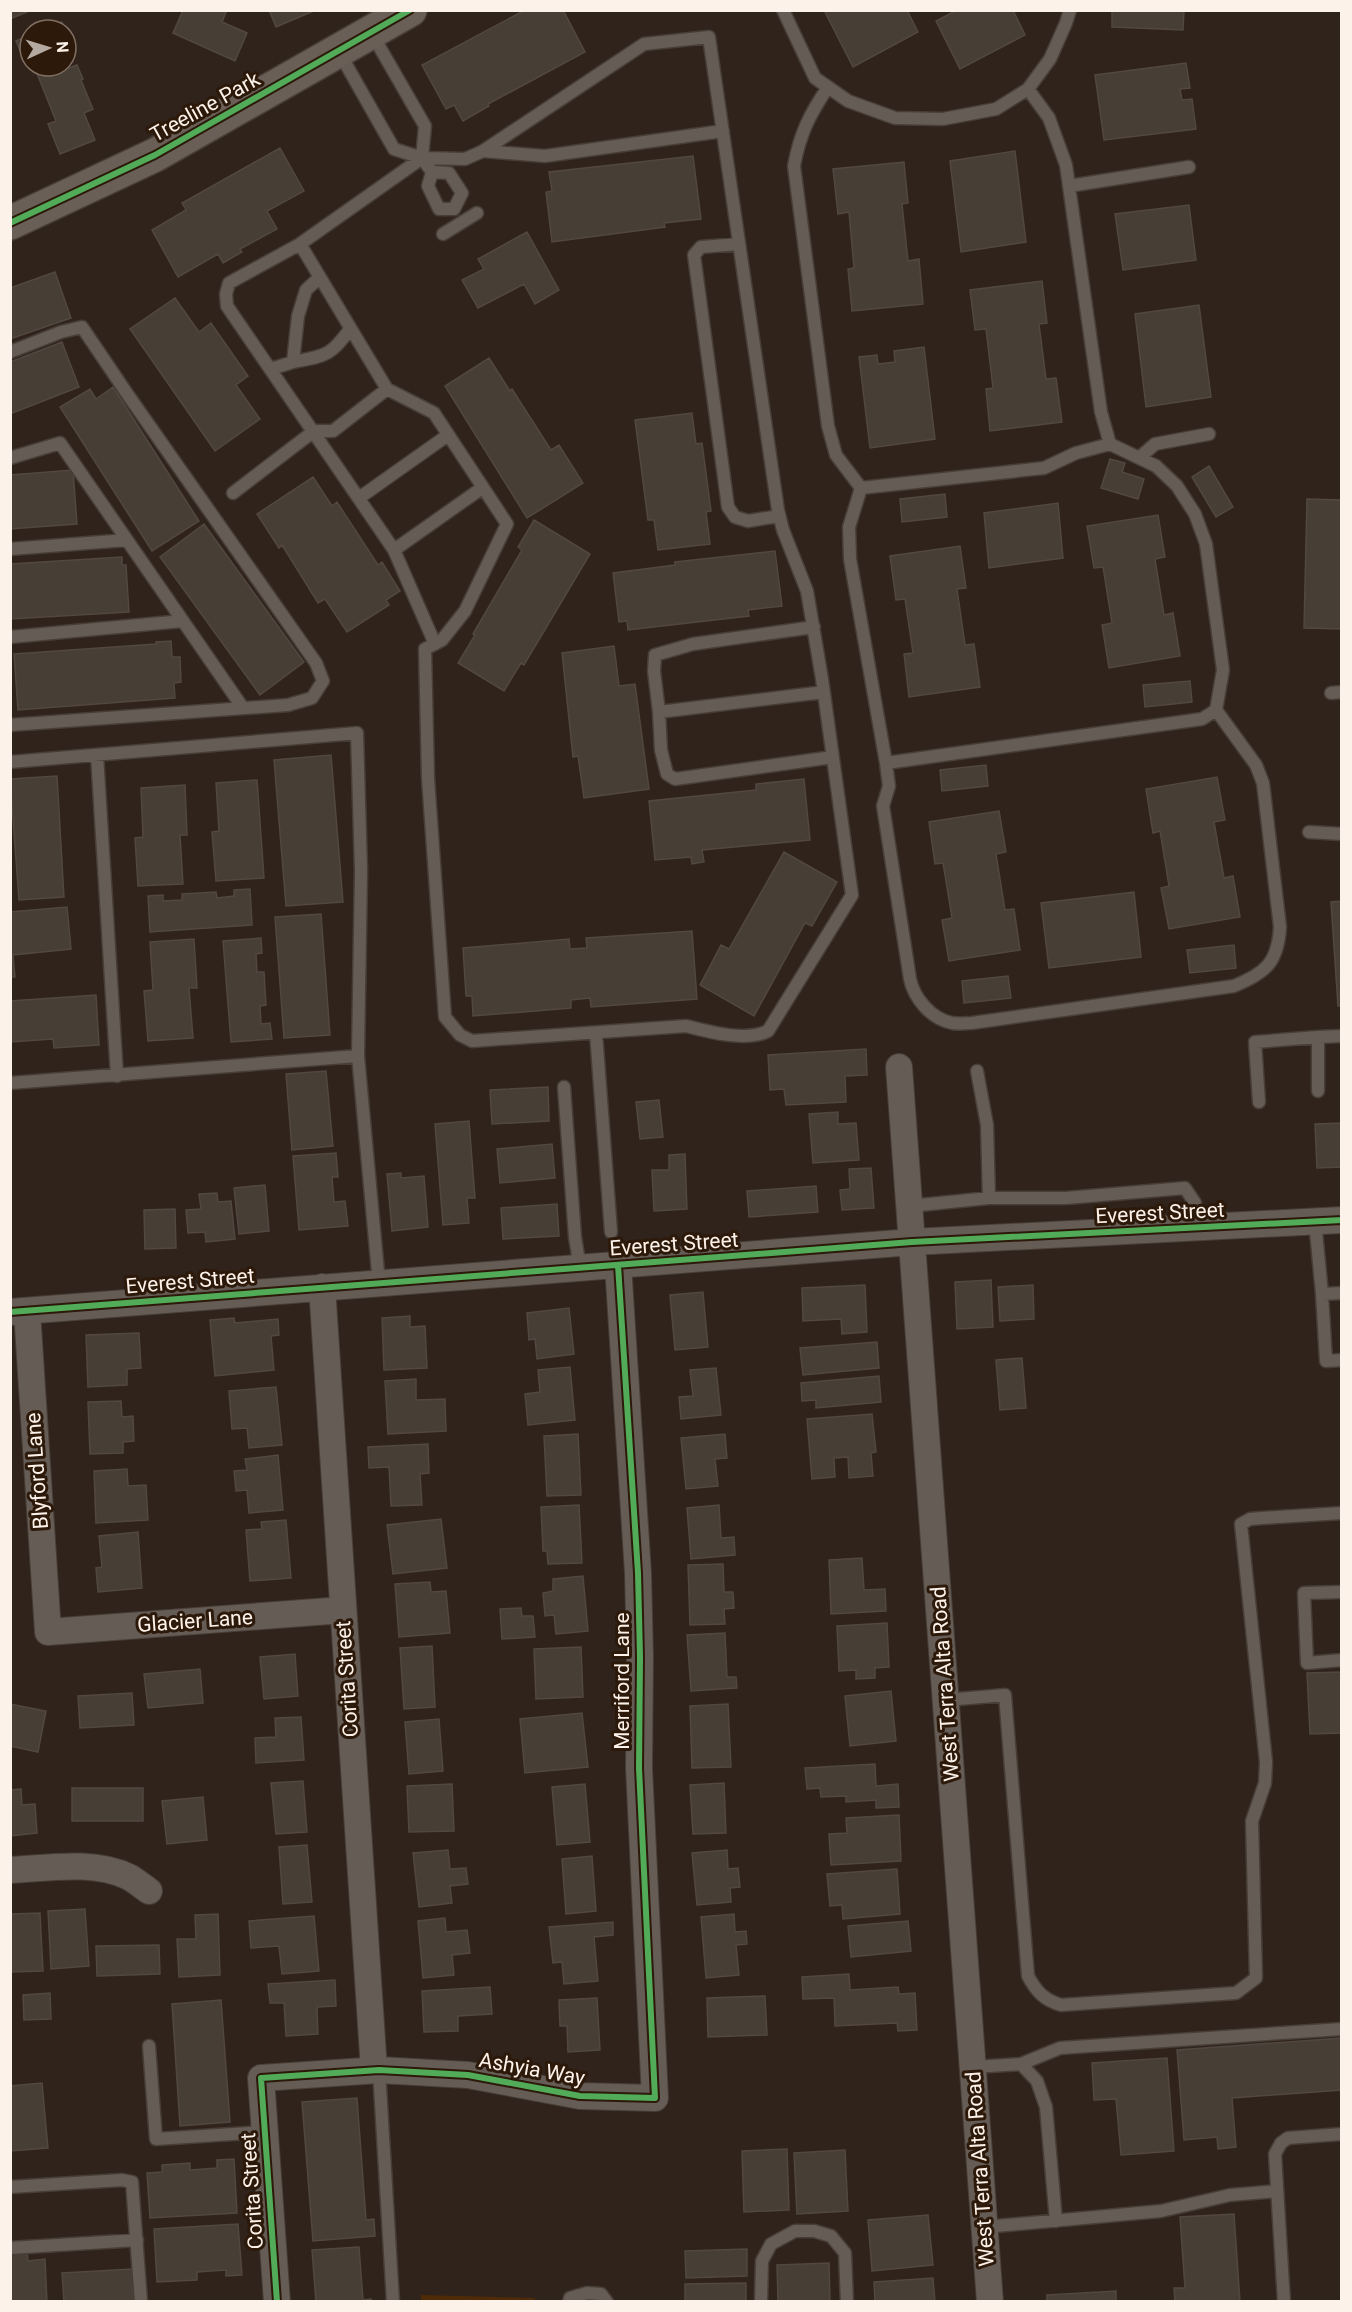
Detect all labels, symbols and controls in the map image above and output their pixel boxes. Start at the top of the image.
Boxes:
north arrow [18,18,78,78]
text: N [53,41,72,53]
street label: Treeline Park [146,67,264,147]
street label: Everest Street [1095,1198,1225,1228]
street label: Everest Street [609,1228,739,1260]
street label: Everest Street [125,1263,256,1299]
street label: Blyford Lane [21,1412,53,1530]
street label: West Terra Alta Road [926,1586,964,1782]
street label: Glacier Lane [136,1605,254,1637]
street label: Merriford Lane [610,1612,634,1750]
street label: Corita Street [331,1620,363,1738]
street label: Ashyia Way [477,2048,587,2090]
street label: West Terra Alta Road [961,2071,999,2267]
street label: Corita Street [236,2132,268,2250]

